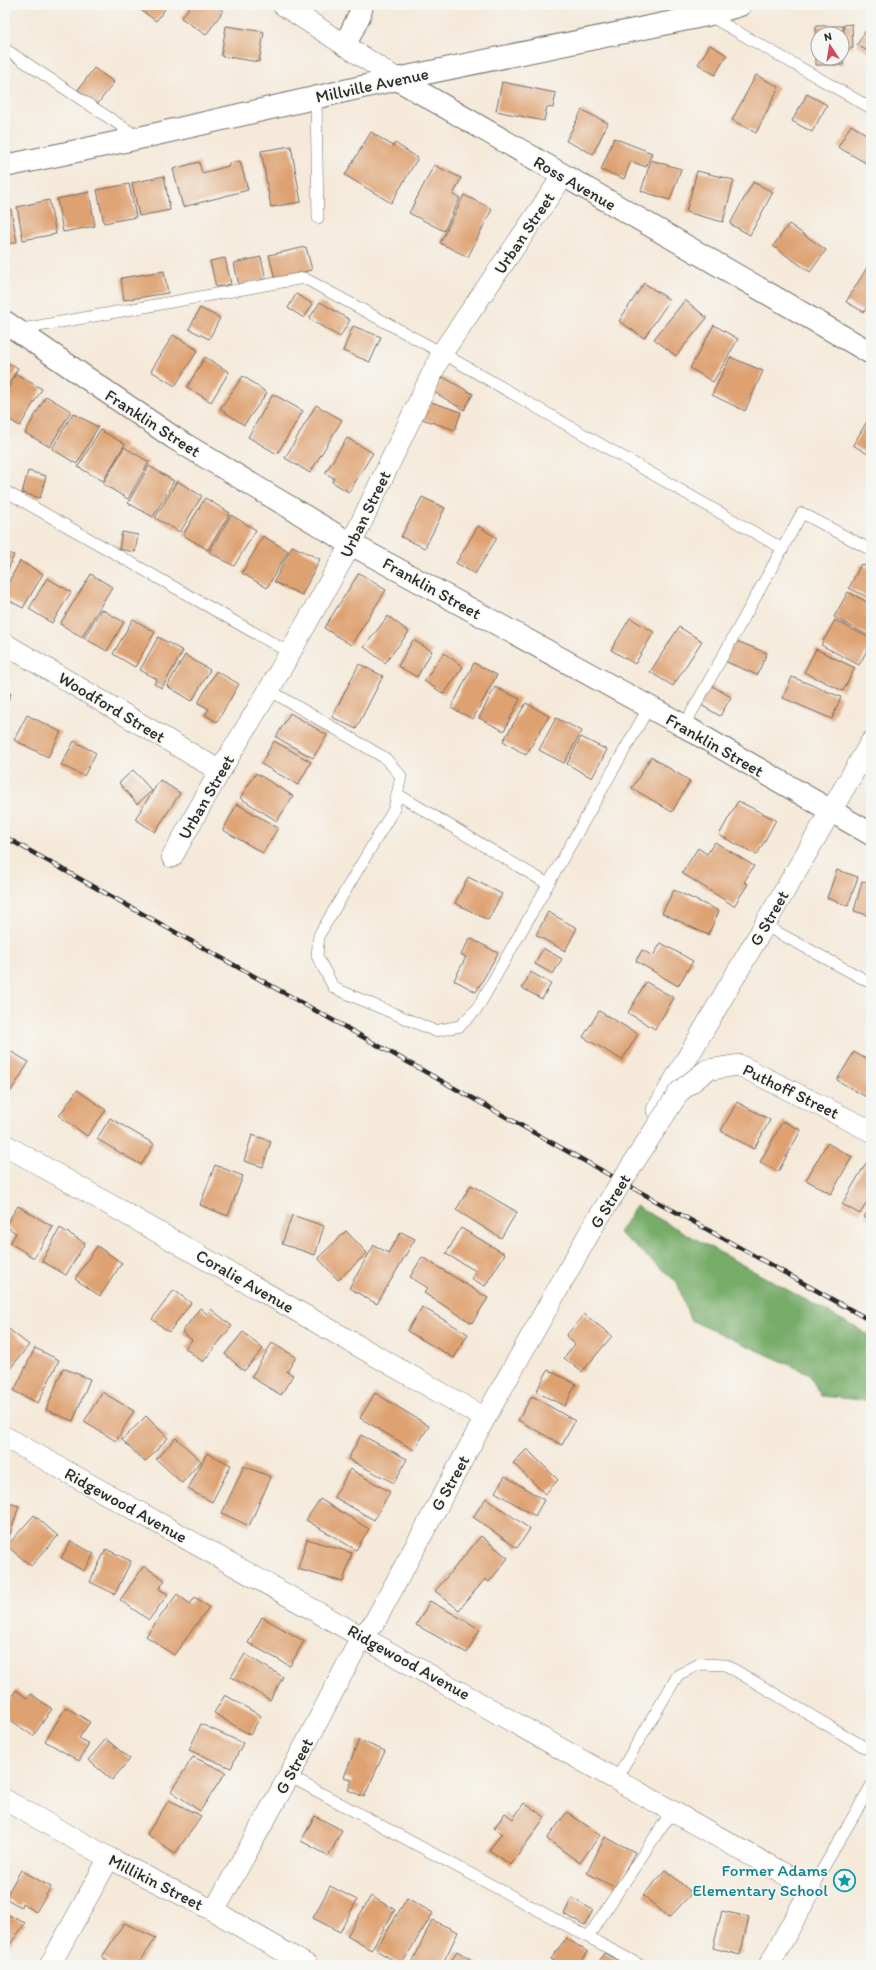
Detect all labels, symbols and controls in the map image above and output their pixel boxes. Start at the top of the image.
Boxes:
north arrow [810,26,850,66]
text: N [823,30,833,44]
street label: Millville Avenue [314,63,430,107]
street label: Ross Avenue [530,151,620,215]
street label: Urban Street [489,188,559,278]
street label: Franklin Street [102,385,205,462]
street label: Urban Street [335,467,395,561]
street label: Franklin Street [379,553,485,624]
street label: Woodford Street [55,667,169,747]
street label: Franklin Street [663,709,768,781]
street label: Urban Street [174,751,238,843]
street label: G Street [745,887,793,949]
street label: Puthoff Street [740,1059,843,1123]
street label: G Street [585,1170,635,1232]
street label: Coralie Avenue [192,1245,298,1317]
street label: G Street [427,1452,473,1514]
street label: Ridgewood Avenue [61,1463,191,1547]
street label: Ridgewood Avenue [344,1620,474,1704]
street label: G Street [271,1735,317,1797]
street label: Millikin Street [105,1850,207,1914]
place label: Former Adams Elementary School [692,1860,828,1900]
place icon: Former Adams Elementary School [831,1867,857,1893]

